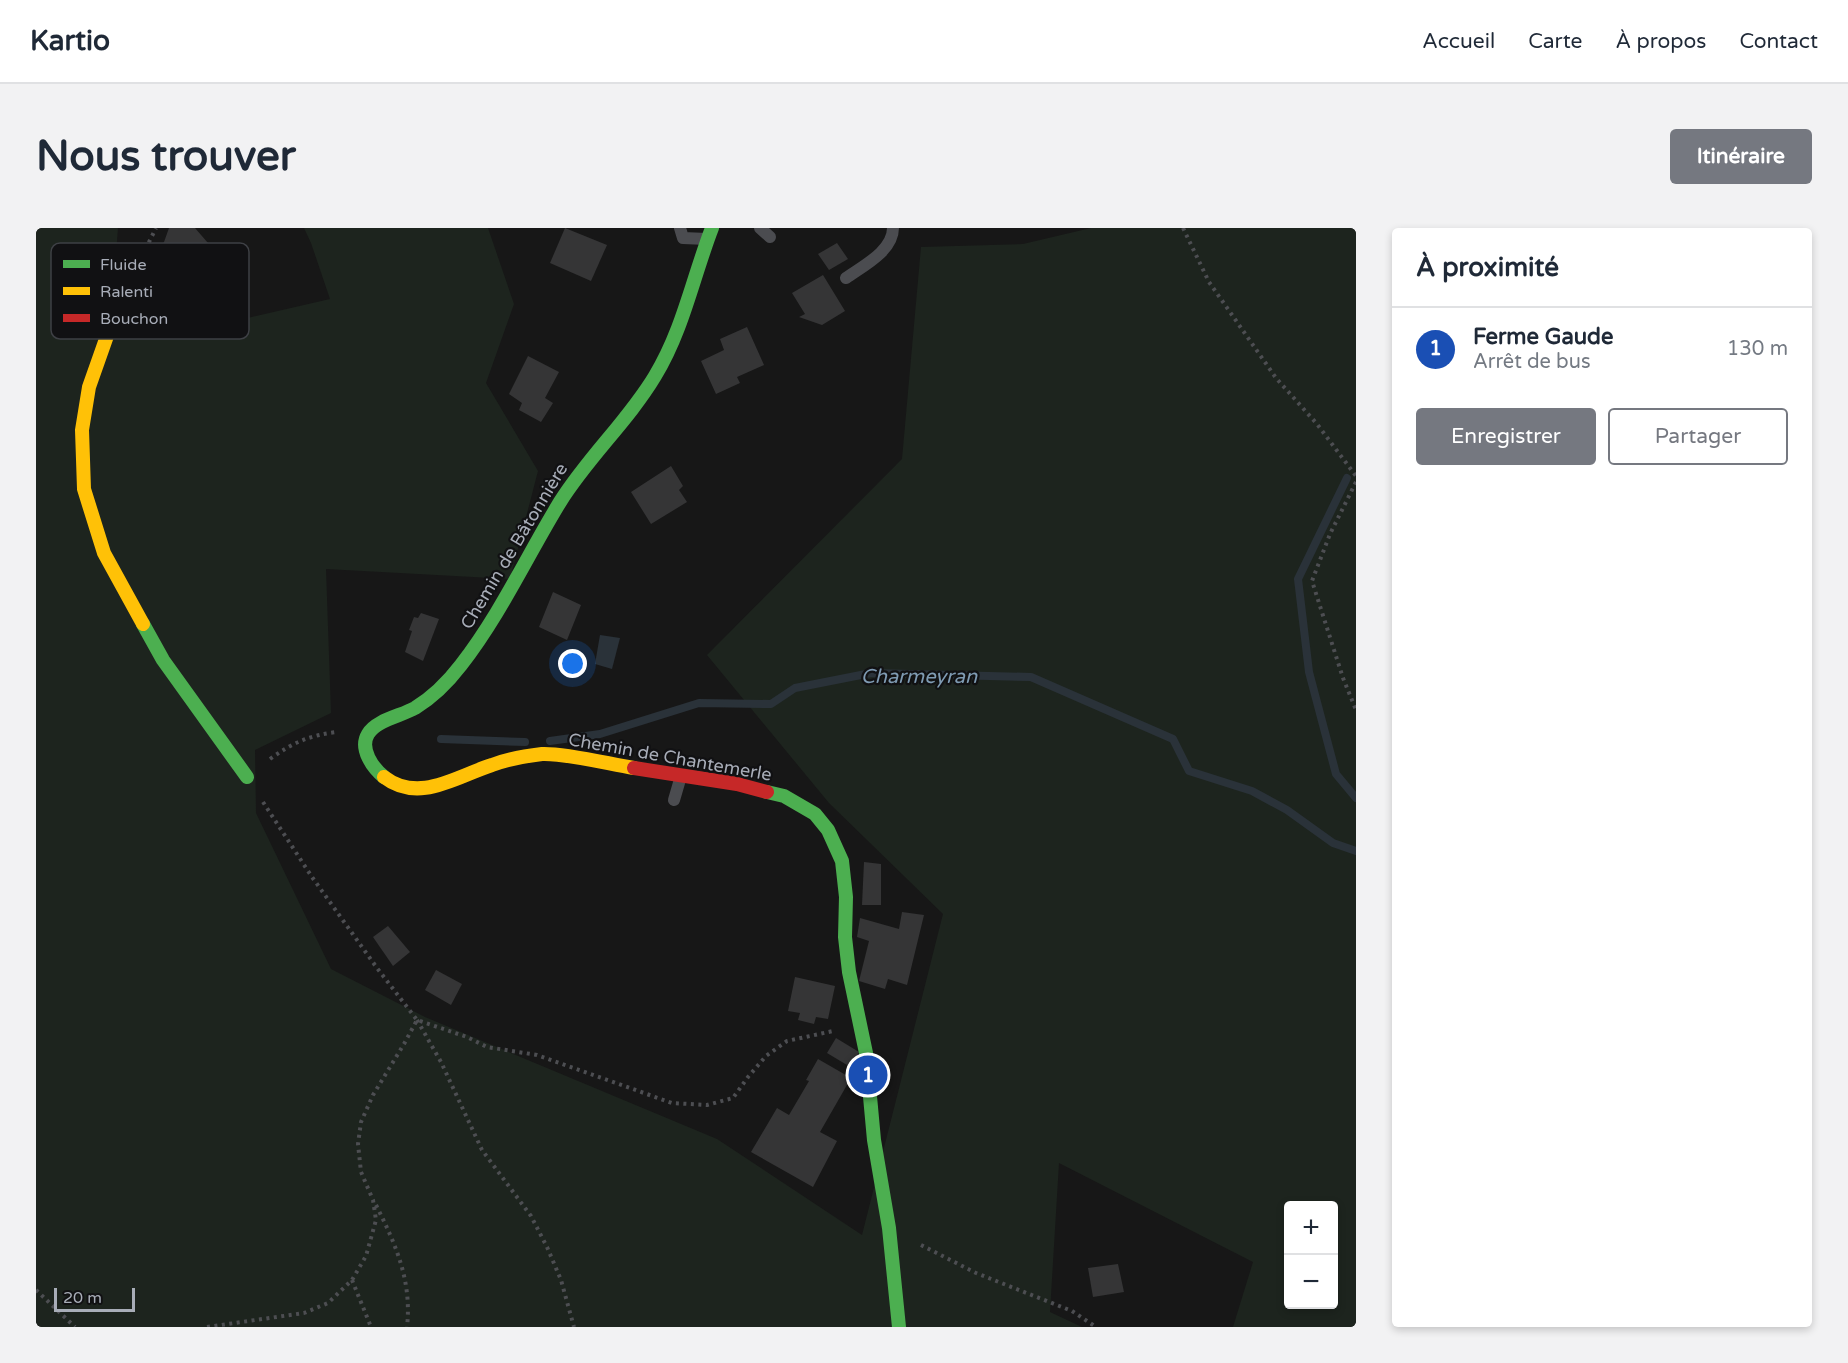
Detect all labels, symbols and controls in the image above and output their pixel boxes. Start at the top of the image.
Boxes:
text: Kartio [30,24,110,58]
text: Accueil [1422,29,1495,54]
text: Carte [1528,29,1582,54]
text: À propos [1615,29,1706,54]
text: Contact [1739,29,1818,54]
button: Itinéraire [1670,129,1812,184]
text: Nous trouver [36,131,296,182]
legend [51,243,249,339]
text: À proximité [1416,252,1559,283]
text: Fluide [100,255,146,275]
text: Ralenti [100,282,153,302]
text: Bouchon [100,309,168,329]
text: Ferme Gaude [1473,324,1613,350]
text: 1 [1429,337,1442,361]
text: 130 m [1727,337,1788,361]
text: Arrêt de bus [1473,350,1591,374]
button: Enregistrer [1416,408,1596,465]
button: Partager [1608,408,1788,465]
street label: Chemin de Bâtonnière [456,459,572,633]
your location [558,649,587,678]
water label: Charmeyran [861,665,978,689]
street label: Chemin de Chantemerle [567,728,773,786]
pin: 1 [848,1052,888,1098]
map controls [1284,1201,1338,1309]
button: + [1284,1201,1338,1255]
button: − [1284,1255,1338,1309]
scale bar [54,1285,135,1312]
text: 20 m [63,1288,102,1308]

